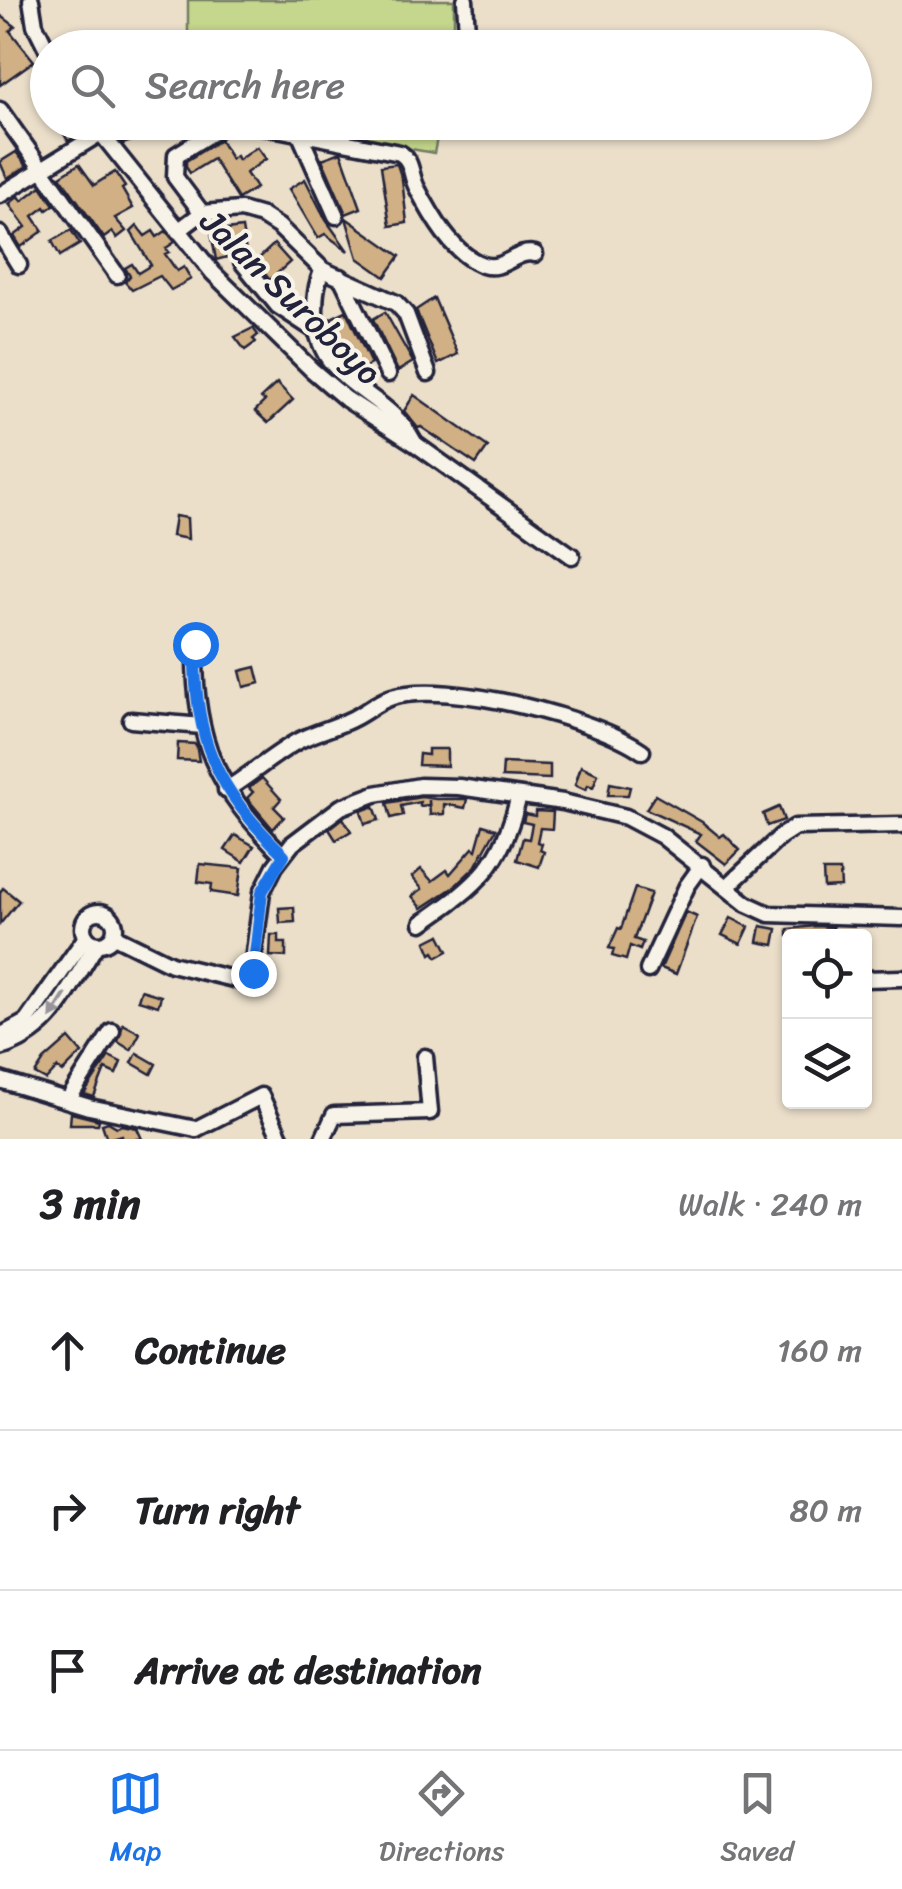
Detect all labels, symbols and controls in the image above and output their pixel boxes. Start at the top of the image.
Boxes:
search box [30,30,872,140]
text: Search here [145,52,345,119]
icon: search [65,58,120,113]
street label: Jalan Suroboyo [184,192,397,401]
route start [173,622,219,668]
map controls [782,929,872,1109]
button: locate [782,929,872,1019]
route end [231,951,277,997]
one-way arrow [49,993,67,1020]
button: layers [782,1019,872,1109]
text: 3 min [40,1167,140,1241]
text: Walk · 240 m [678,1176,862,1233]
text: Continue [135,1317,286,1384]
text: 160 m [777,1322,862,1379]
icon: ahead [40,1323,95,1378]
text: Turn right [135,1477,300,1544]
text: 80 m [790,1482,862,1539]
icon: right [40,1483,95,1538]
text: Arrive at destination [135,1637,482,1704]
icon: arrive [40,1643,95,1698]
tab: Map [108,1766,163,1875]
tab: Directions [379,1766,504,1875]
tab: Saved [720,1766,794,1875]

